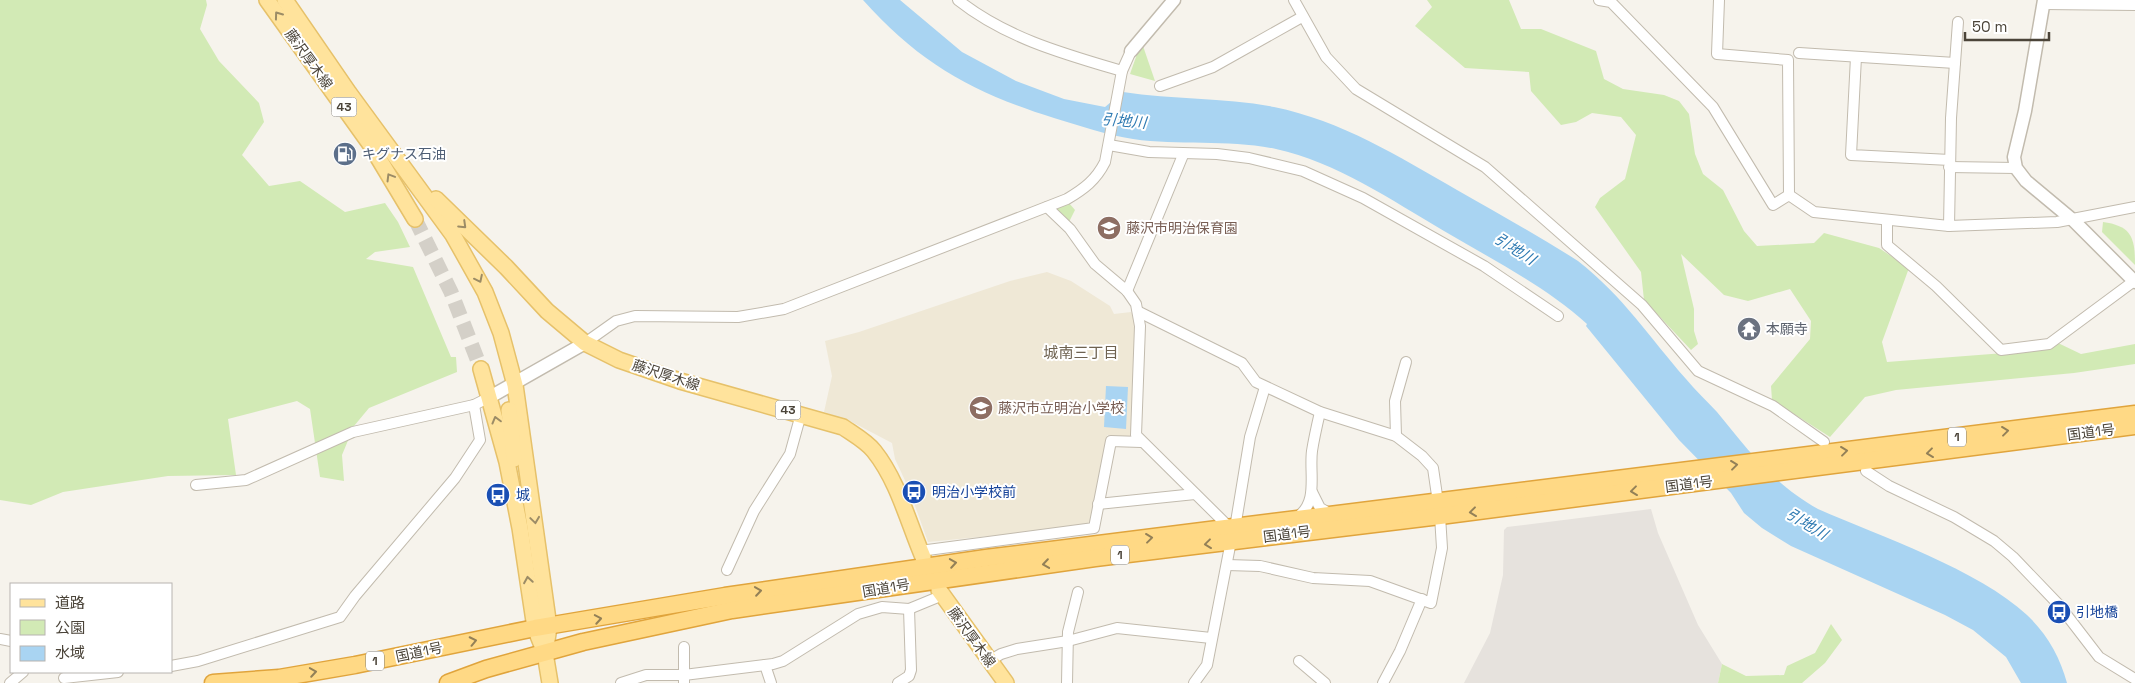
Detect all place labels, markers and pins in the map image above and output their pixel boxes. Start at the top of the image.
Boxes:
fuel station icon: キグナス石油 [332,141,358,167]
place label: キグナス石油 [362,145,446,163]
school or university icon: 藤沢市明治保育園 [1096,215,1122,241]
place label: 藤沢市明治保育園 [1126,219,1238,237]
temple icon: 本願寺 [1736,316,1762,342]
place label: 本願寺 [1766,320,1808,338]
school or university icon: 藤沢市立明治小学校 [968,395,994,421]
place label: 藤沢市立明治小学校 [998,399,1124,417]
bus stop icon: 明治小学校前 [901,479,927,505]
bus stop icon: 城 [485,482,511,508]
place label: 明治小学校前 [932,483,1016,501]
place label: 城 [516,486,530,504]
bus stop icon: 引地橋 [2046,599,2072,625]
place label: 引地橋 [2076,603,2118,621]

